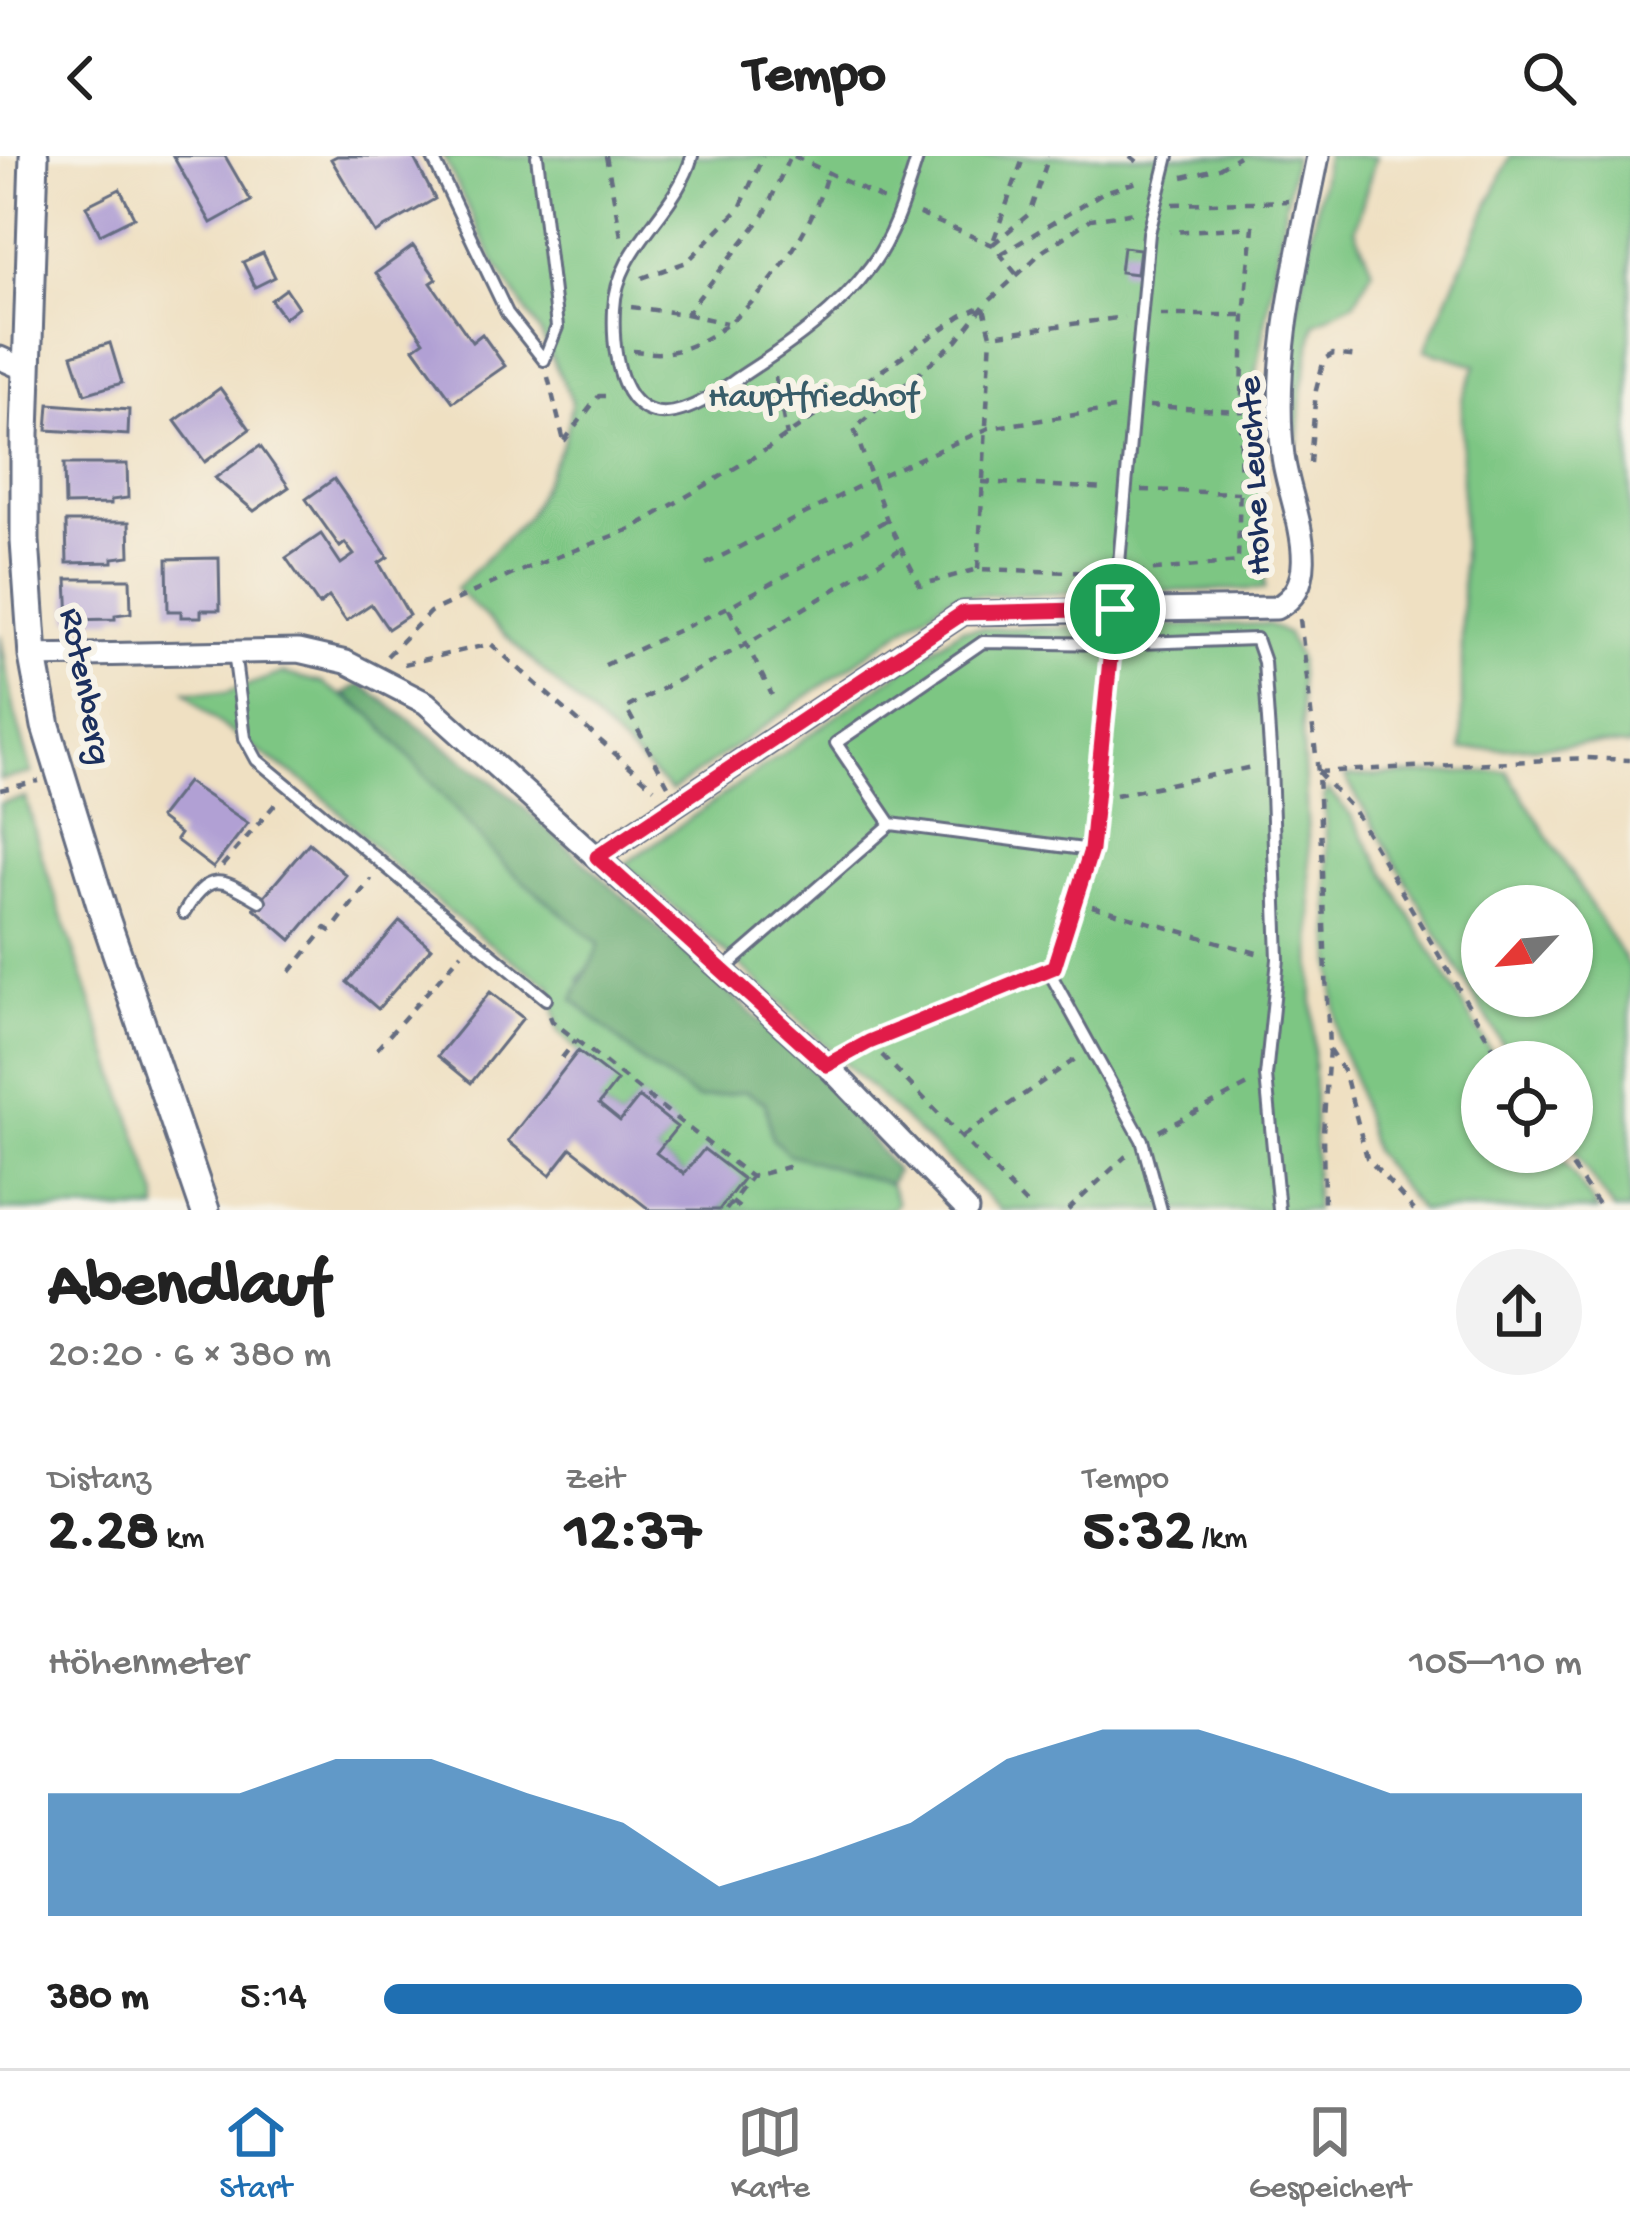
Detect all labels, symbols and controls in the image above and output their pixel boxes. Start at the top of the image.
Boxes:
icon: back [48,45,114,111]
icon: search [1516,45,1582,111]
text: Tempo [744,46,886,110]
street label: Hohe Leuchte [1230,375,1284,577]
park label: Hauptfriedhof [708,377,921,420]
pin [1064,558,1166,660]
icon: arrive [1082,576,1148,642]
street label: Rotenberg [47,605,119,769]
north arrow [1461,885,1593,1017]
map controls [1461,885,1593,1173]
button: locate [1461,1041,1593,1173]
button: share [1456,1249,1582,1375]
text: Abendlauf [48,1250,328,1328]
text: 20:20 · 6 × 380 m [48,1334,331,1380]
text: Distanz [48,1462,151,1500]
text: Zeit [565,1462,624,1500]
text: Tempo [1083,1462,1169,1500]
text: 2.28 [48,1500,159,1570]
text: 12:37 [565,1500,700,1570]
text: 5:32 [1083,1500,1194,1570]
text: km [159,1521,205,1559]
text: /km [1194,1521,1248,1559]
text: Höhenmeter [48,1642,248,1688]
text: 105–110 m [1409,1642,1582,1688]
text: 380 m [48,1976,149,2022]
text: 5:14 [240,1976,307,2022]
tab: Start [220,2099,292,2209]
tab: Karte [731,2099,810,2209]
tab: Gespeichert [1249,2099,1410,2209]

